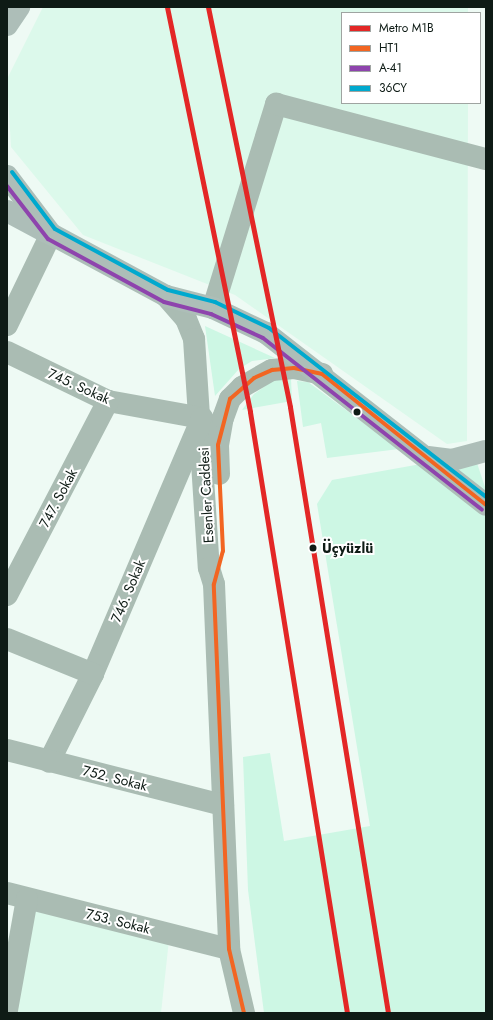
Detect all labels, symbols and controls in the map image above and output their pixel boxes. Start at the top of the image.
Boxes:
legend [341,12,481,104]
text: Metro M1B [379,19,434,37]
text: HT1 [379,39,399,57]
text: A-41 [379,59,402,77]
text: 36CY [379,79,407,97]
street label: 745. Sokak [45,365,113,407]
unlabelled marker [352,407,362,417]
street label: Esenler Caddesi [195,447,217,543]
street label: 747. Sokak [36,466,80,530]
place label: Üçyüzlü [322,540,373,556]
marker: Üçyüzlü [306,541,320,555]
street label: 746. Sokak [107,557,149,625]
street label: 752. Sokak [81,762,149,794]
street label: 753. Sokak [84,905,152,937]

